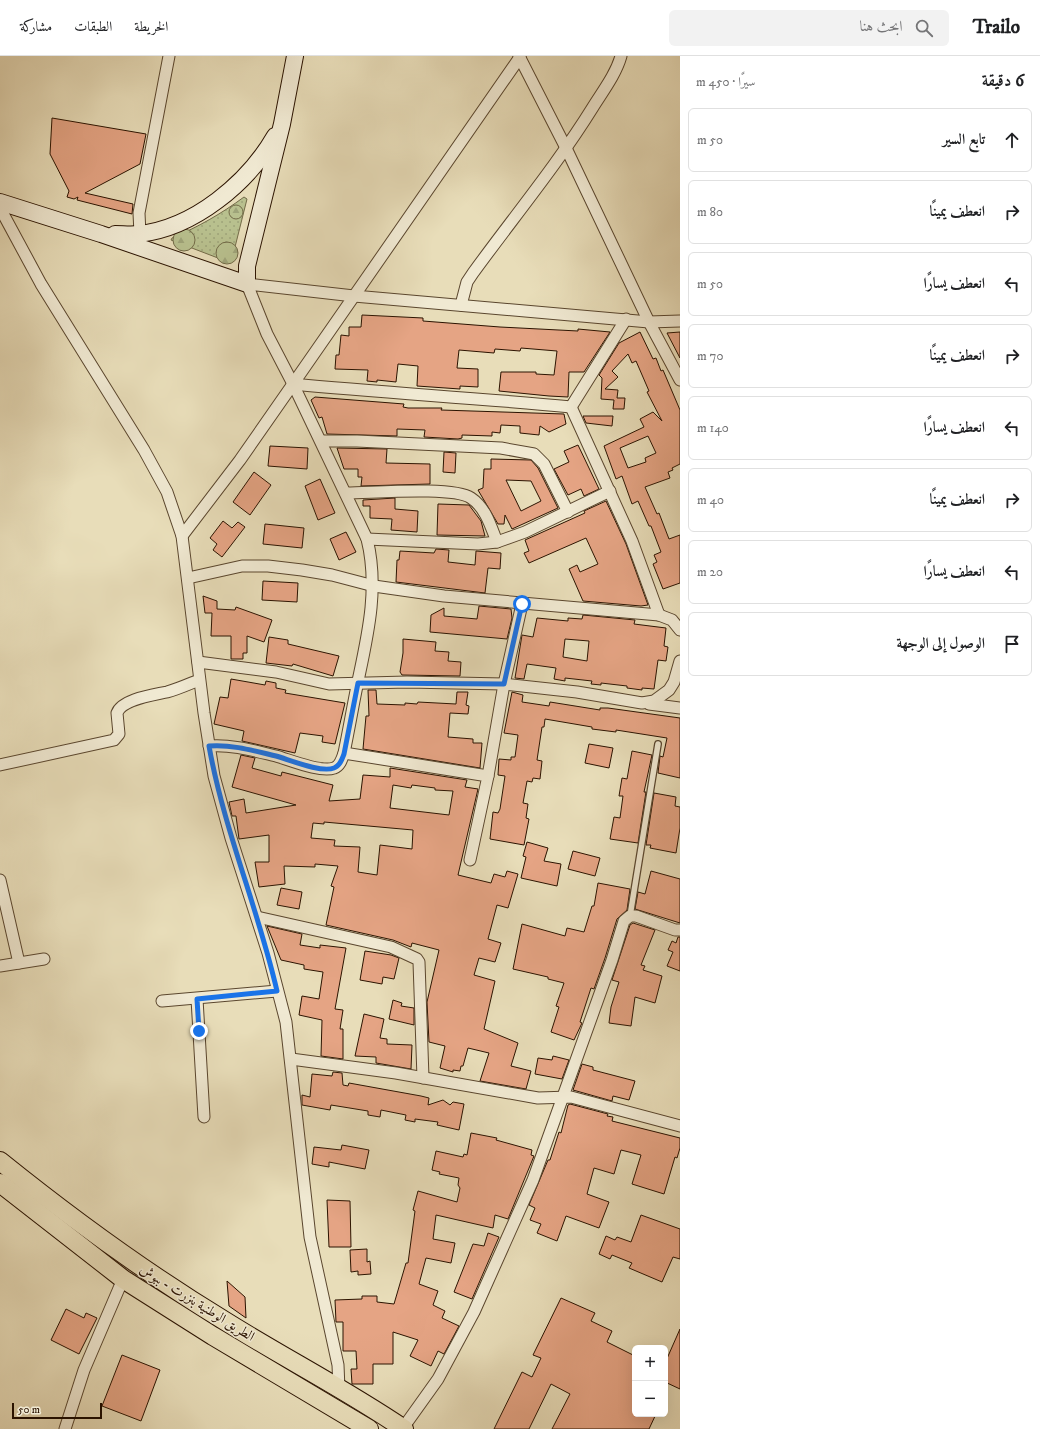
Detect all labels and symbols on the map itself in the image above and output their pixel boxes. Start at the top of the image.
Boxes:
route start [513,595,531,613]
route end [190,1022,208,1040]
street label: الطريق الوطنية بنزرت - ببوش [136,1260,258,1346]
scale bar [12,1401,102,1420]

